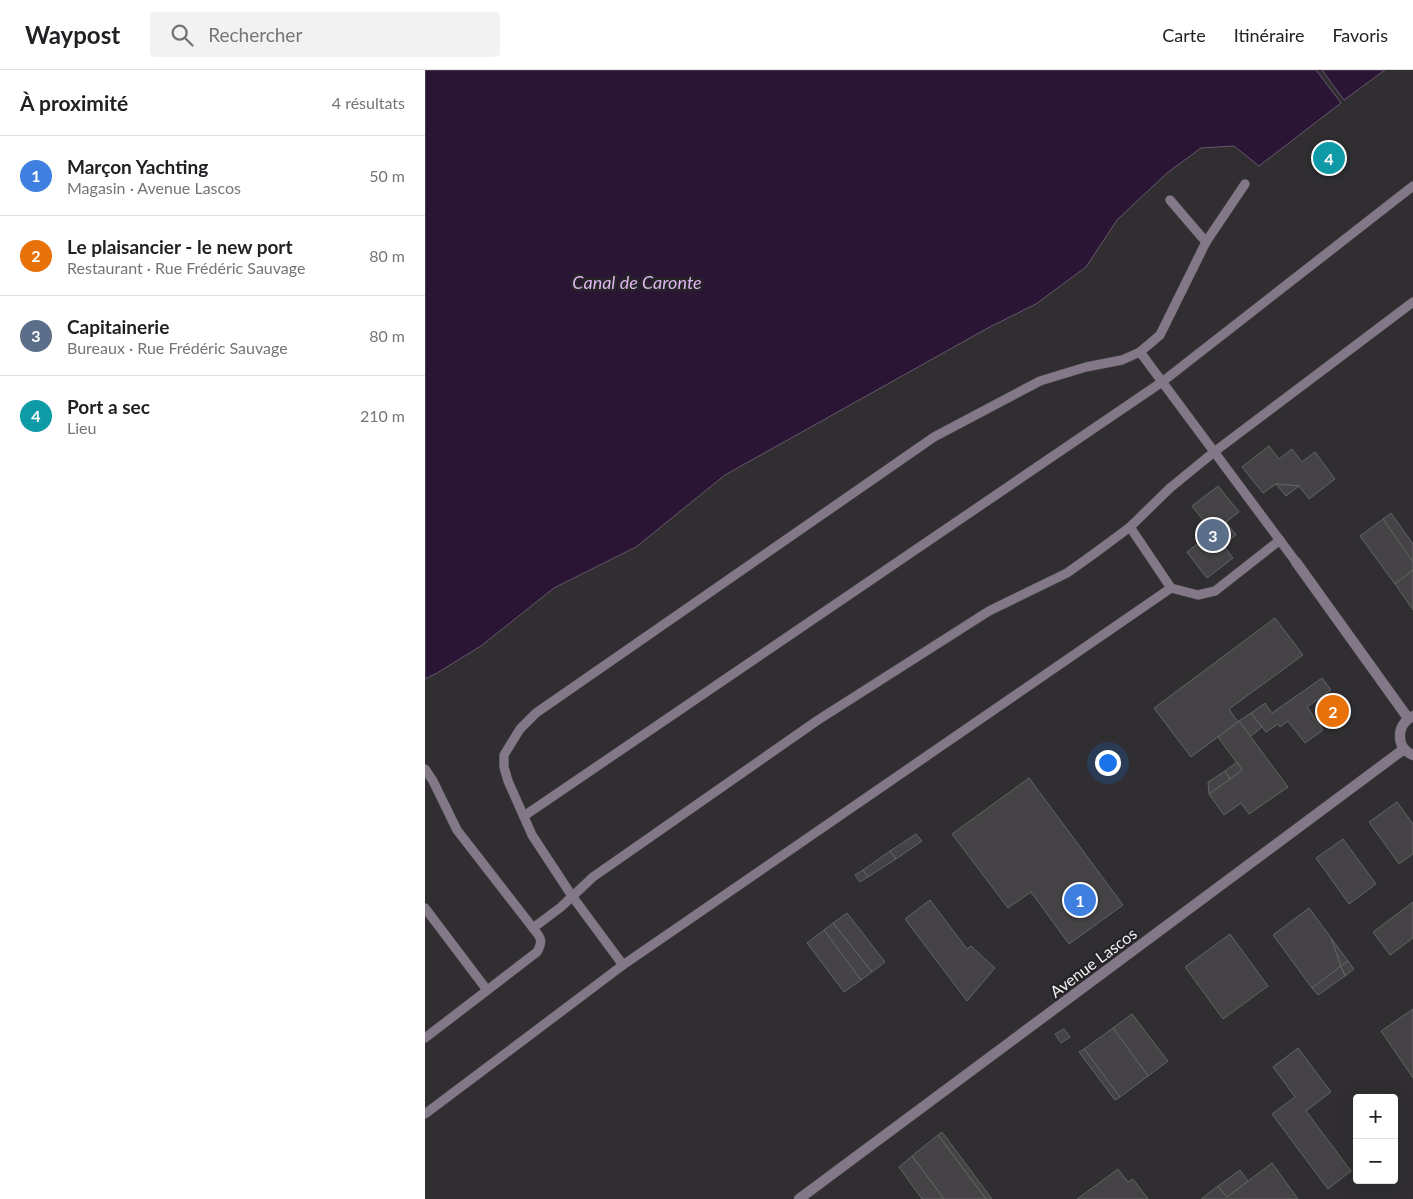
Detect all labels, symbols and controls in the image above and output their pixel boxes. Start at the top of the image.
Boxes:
search box [150,12,500,57]
text: Waypost [25,20,120,49]
icon: search [168,21,196,49]
text: Rechercher [208,23,302,46]
text: Carte [1162,24,1206,46]
text: Itinéraire [1234,24,1304,46]
text: Favoris [1332,24,1388,46]
text: À proximité [20,90,128,115]
text: 4 résultats [332,93,405,112]
pin: 4 [1313,139,1345,177]
text: Marçon Yachting [67,155,208,178]
text: 1 [31,166,41,185]
text: 50 m [369,166,405,185]
text: Magasin · Avenue Lascos [67,178,241,197]
text: Le plaisancier - le new port [67,235,293,258]
text: 2 [31,246,41,265]
text: 80 m [369,246,405,265]
text: Restaurant · Rue Frédéric Sauvage [67,258,305,277]
water label: Canal de Caronte [572,271,702,293]
text: Capitainerie [67,315,169,338]
text: 3 [31,326,41,345]
text: 80 m [369,326,405,345]
text: Bureaux · Rue Frédéric Sauvage [67,338,288,357]
text: Port a sec [67,395,150,418]
text: 4 [31,406,41,425]
text: 210 m [360,406,405,425]
text: Lieu [67,418,96,437]
pin: 3 [1197,516,1229,554]
pin: 2 [1317,692,1349,730]
your location [1095,750,1121,776]
pin: 1 [1064,881,1096,919]
street label: Avenue Lascos [1046,923,1140,1001]
map controls [1353,1094,1398,1184]
button: + [1353,1094,1398,1139]
button: − [1353,1139,1398,1184]

